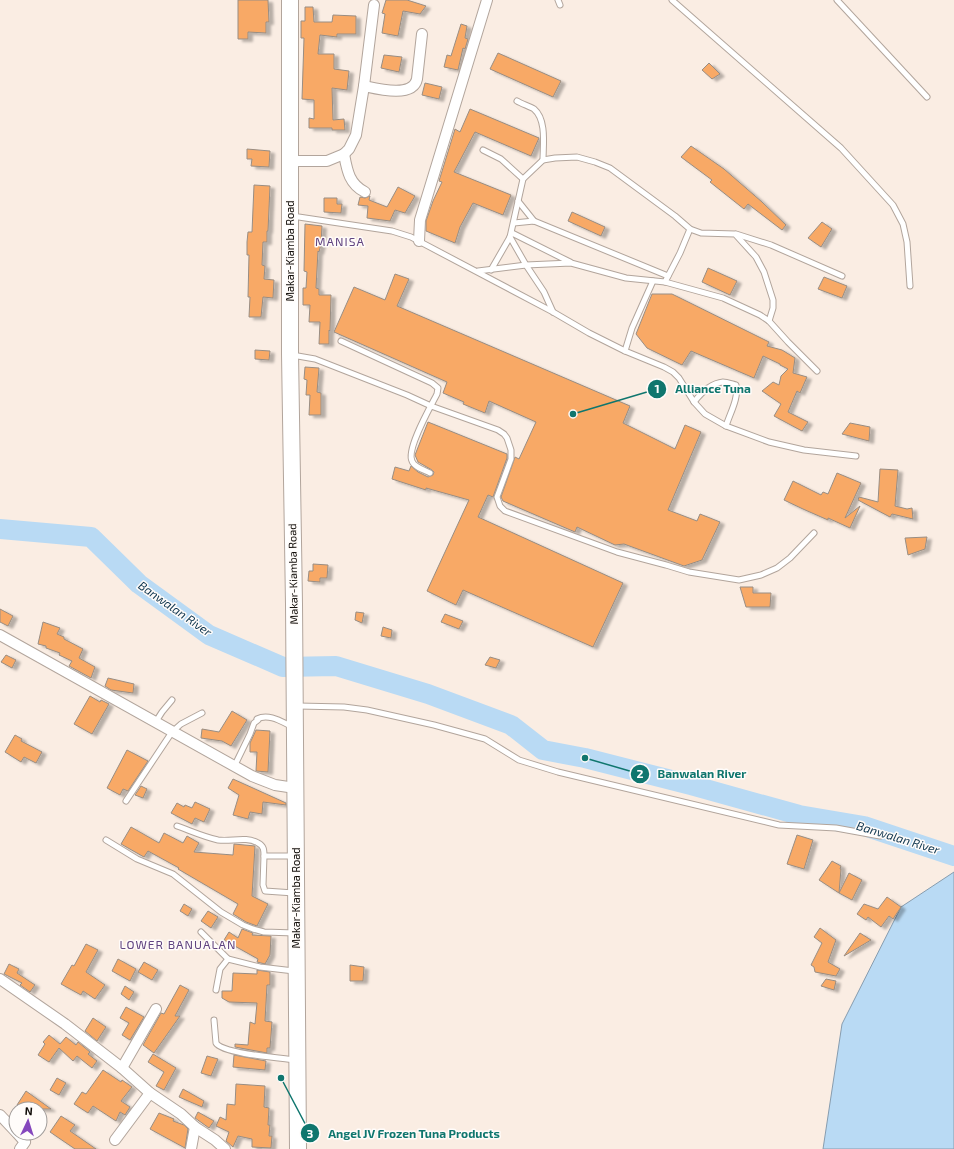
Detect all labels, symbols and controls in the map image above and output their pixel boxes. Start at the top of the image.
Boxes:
street label: Makar-Kiamba Road [283,200,296,302]
district label: MANISA [315,234,365,248]
callout: Alliance Tuna [647,377,759,401]
text: 1 [654,381,660,395]
text: Alliance Tuna [675,381,751,395]
street label: Makar-Kiamba Road [285,523,300,625]
water label: Banwalan River [136,578,215,639]
callout: Banwalan River [630,762,755,786]
text: 2 [637,766,644,780]
text: Banwalan River [658,766,746,780]
water label: Banwalan River [855,818,942,856]
street label: Makar-Kiamba Road [289,847,302,949]
district label: LOWER BANUALAN [119,937,237,951]
north arrow [8,1101,48,1141]
text: N [24,1104,33,1117]
callout: Angel JV Frozen Tuna Products [300,1121,509,1145]
text: 3 [307,1126,314,1140]
text: Angel JV Frozen Tuna Products [328,1126,500,1140]

